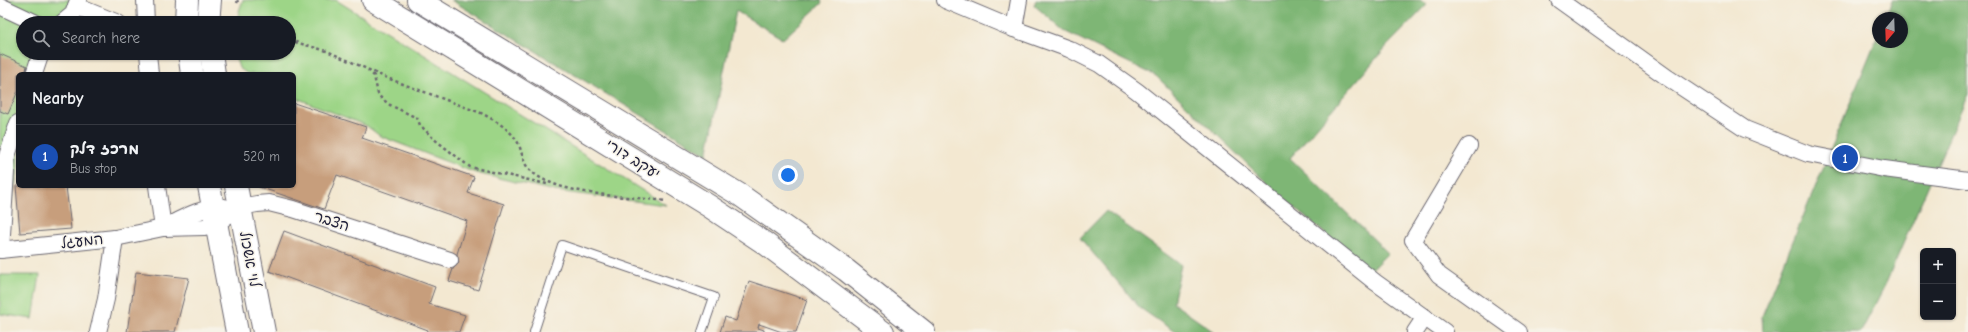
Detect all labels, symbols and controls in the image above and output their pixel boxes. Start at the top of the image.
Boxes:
north arrow [1872,12,1908,48]
search box [16,16,296,60]
icon: search [30,27,52,49]
text: Search here [62,29,140,47]
text: Nearby [32,89,83,108]
street label: יעקב דורי [602,135,664,183]
text: מרכז דלק [70,140,139,158]
pin: 1 [1832,143,1858,173]
text: 1 [42,149,48,164]
text: 520 m [243,149,280,164]
text: Bus stop [70,161,117,176]
your location [778,165,798,185]
street label: הצבר [312,207,352,235]
street label: לוי אשכול [236,229,264,290]
street label: המעגל [60,230,104,252]
map controls [1920,248,1956,320]
button: + [1920,248,1956,284]
button: − [1920,284,1956,320]

